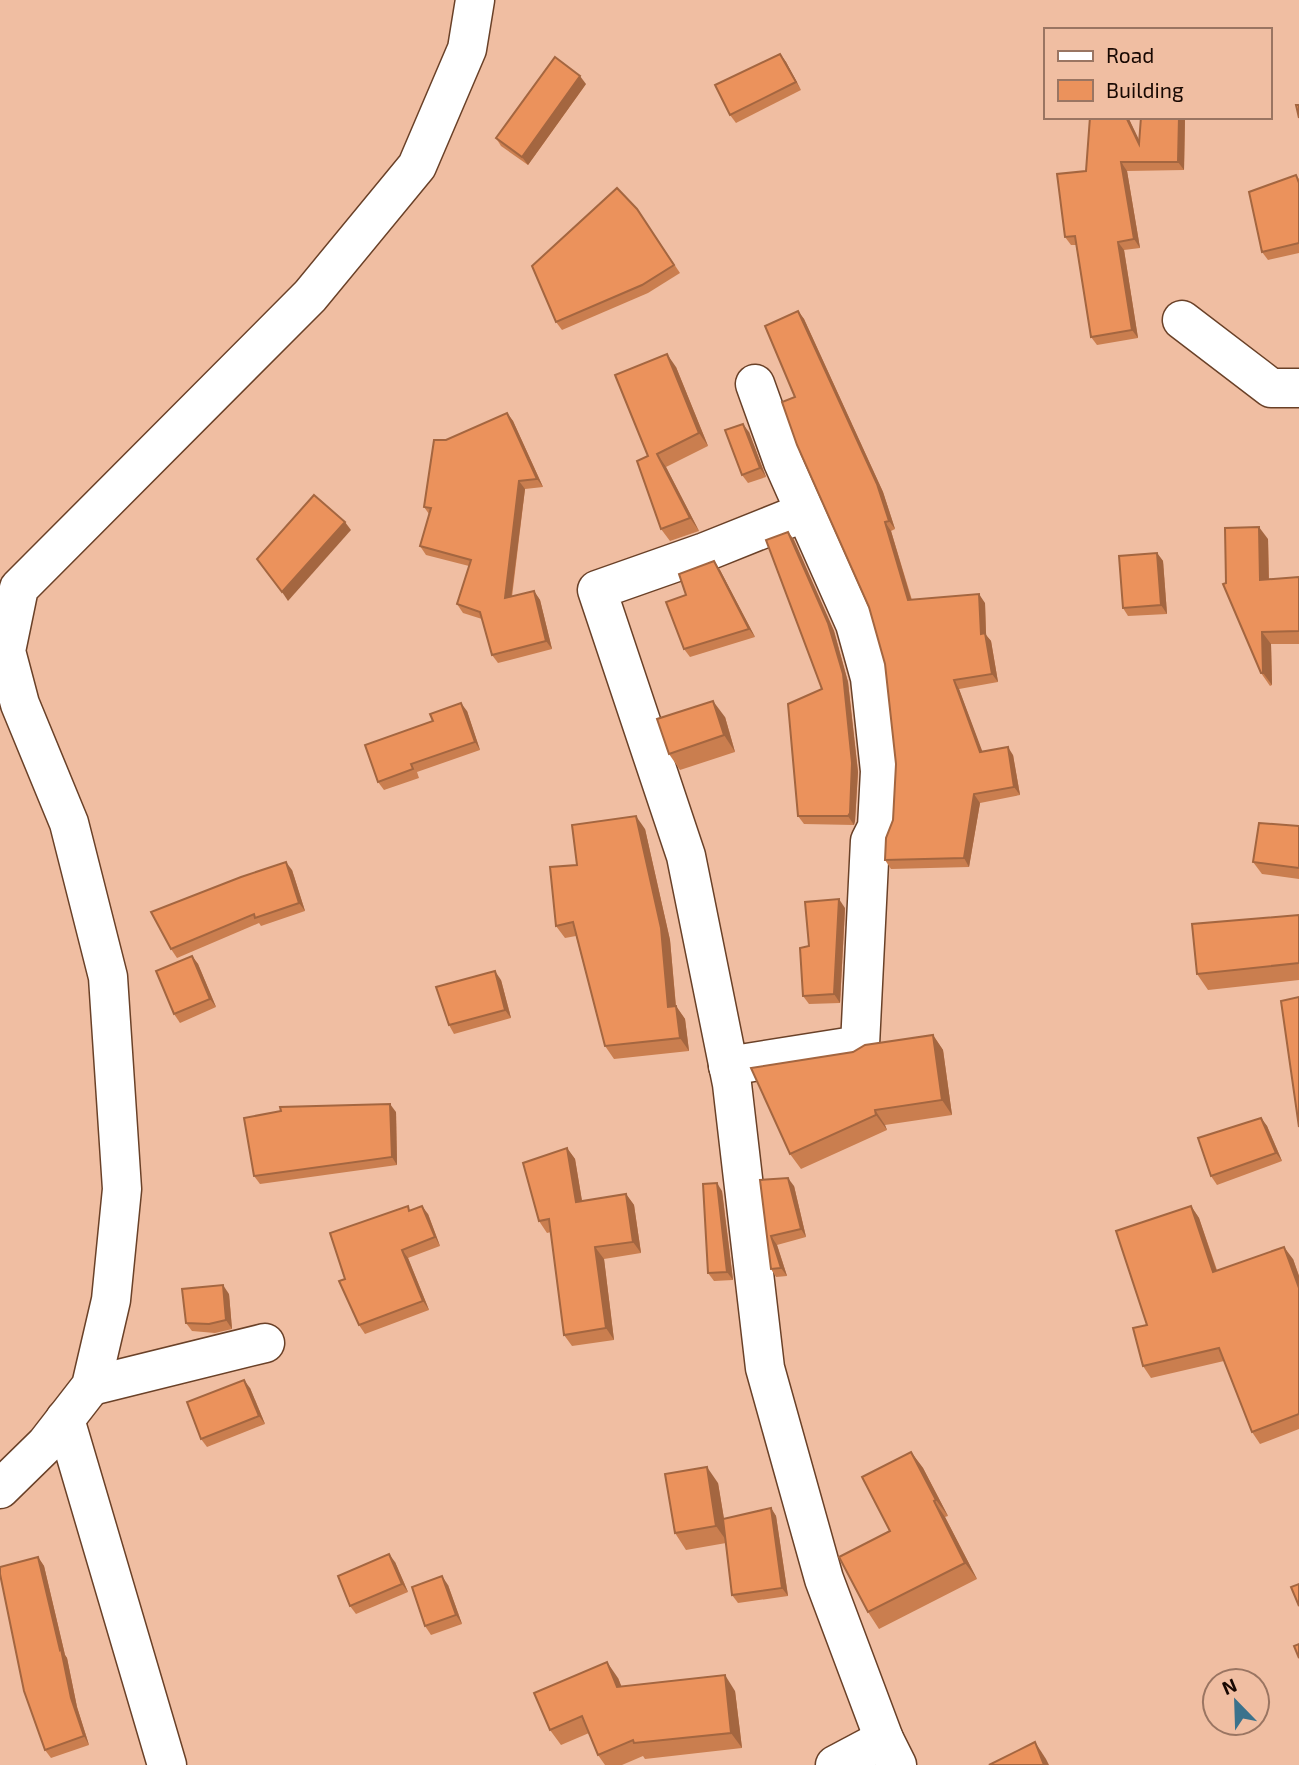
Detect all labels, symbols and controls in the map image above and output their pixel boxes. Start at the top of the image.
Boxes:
legend [1044,28,1271,119]
text: Road [1106,42,1154,67]
text: Building [1106,77,1184,102]
north arrow [1201,1667,1271,1737]
text: N [1218,1673,1240,1699]

